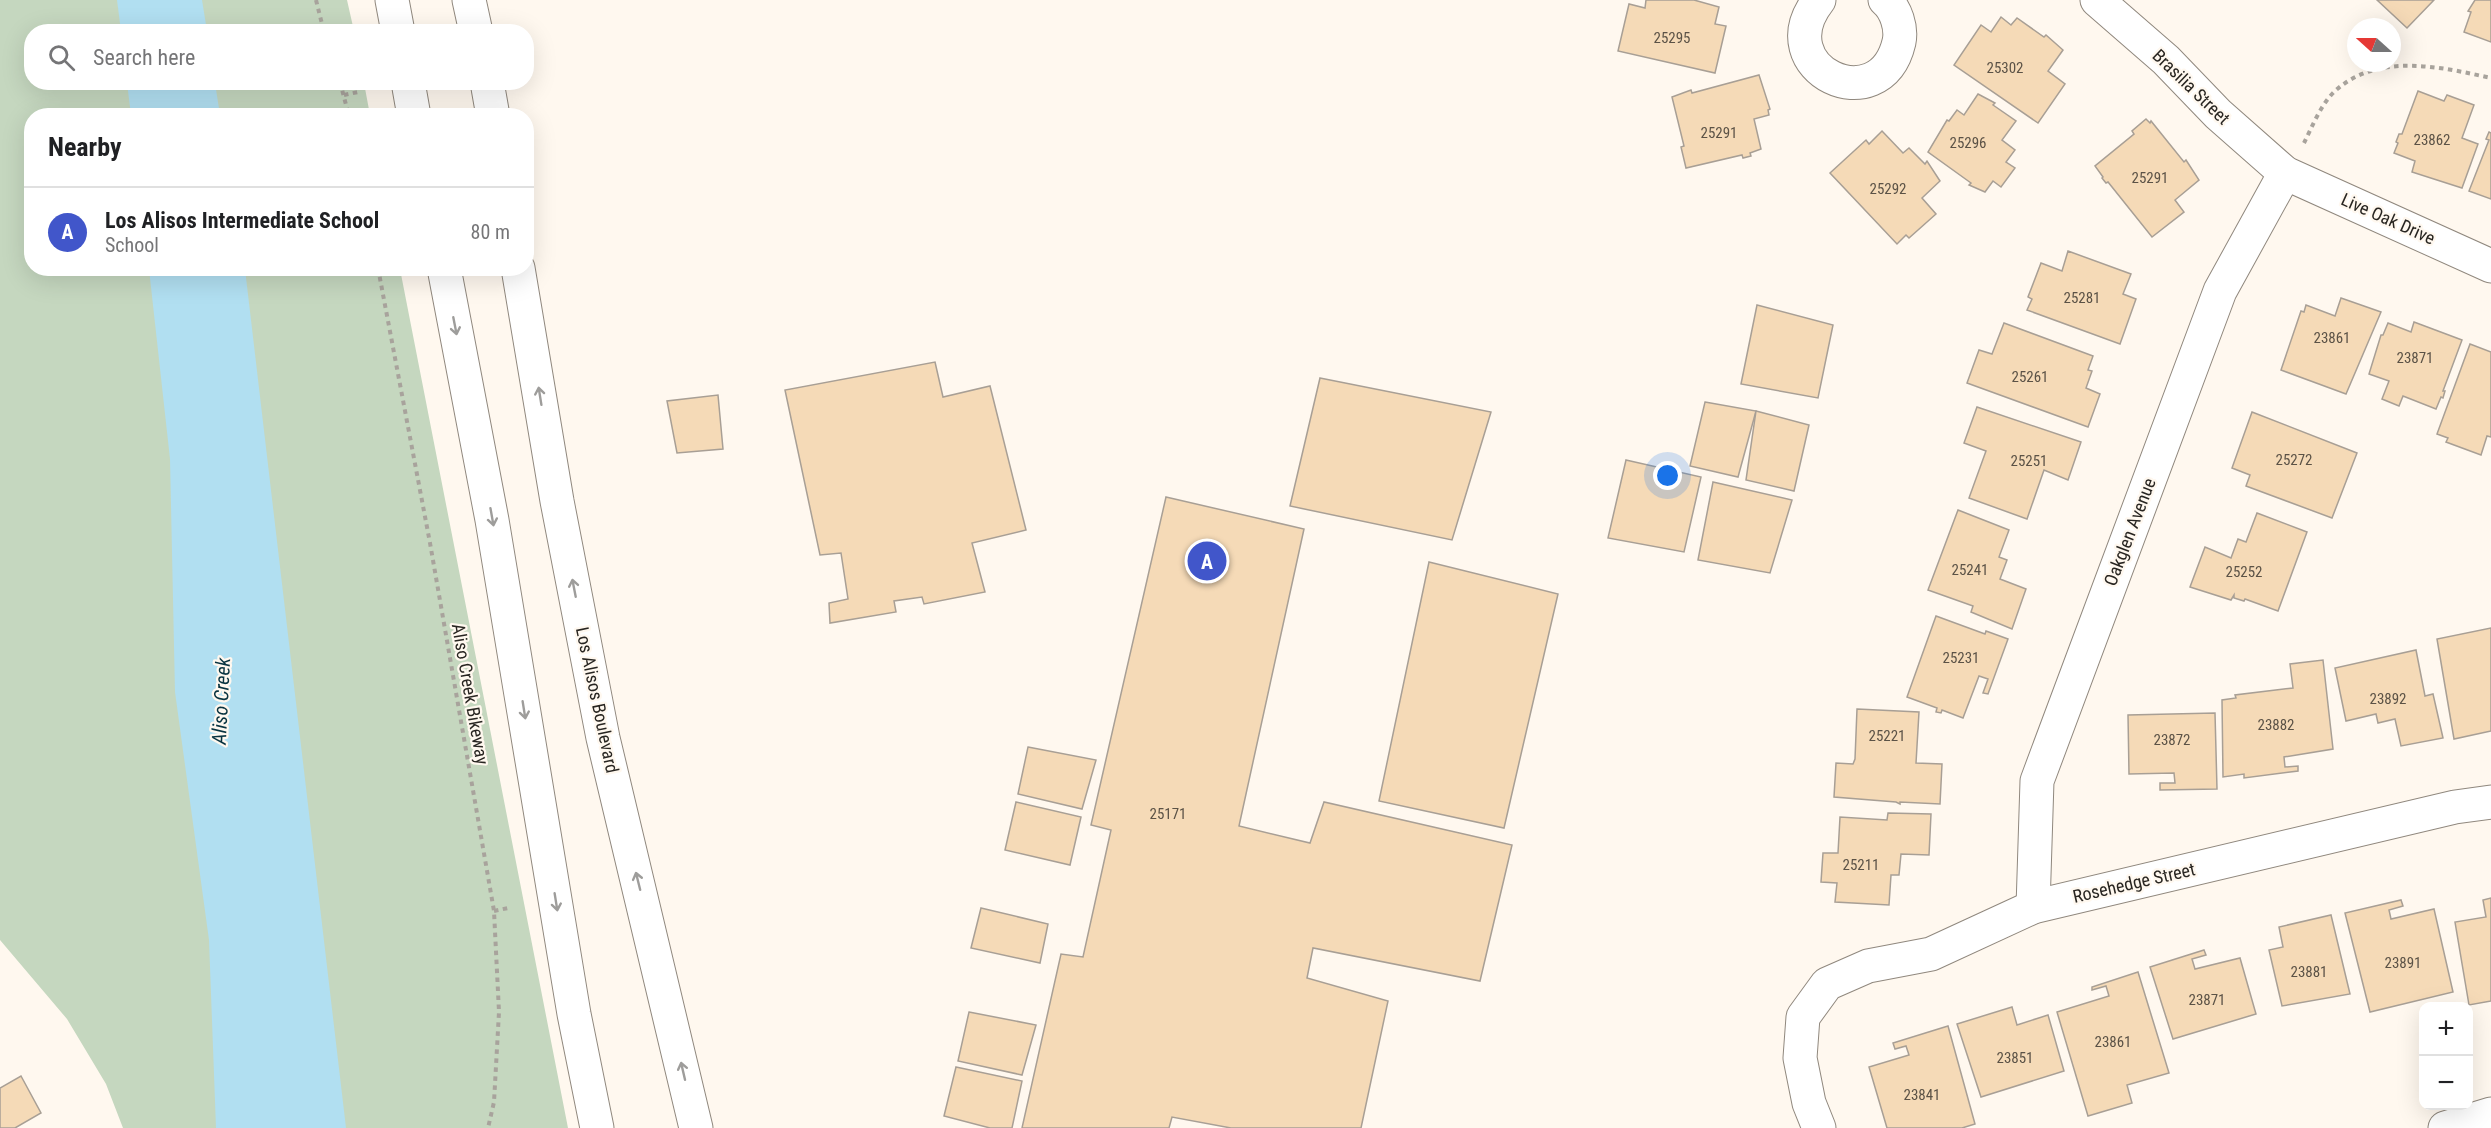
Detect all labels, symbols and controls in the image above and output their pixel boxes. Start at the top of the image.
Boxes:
north arrow [2347,18,2401,72]
search box [24,24,534,90]
house number: 25295 [1653,29,1691,47]
icon: search [45,41,78,74]
text: Search here [93,45,195,70]
street label: Brasilia Street [2148,45,2234,129]
house number: 25302 [1986,59,2024,77]
house number: 25291 [1700,124,1738,142]
house number: 23862 [2413,131,2451,149]
text: Nearby [48,132,122,162]
house number: 25296 [1949,134,1987,152]
house number: 25291 [2131,169,2169,187]
house number: 25292 [1869,180,1907,198]
street label: Live Oak Drive [2338,189,2438,249]
text: Los Alisos Intermediate School [105,208,379,233]
text: A [62,220,73,244]
text: 80 m [471,220,510,244]
text: School [105,233,159,257]
house number: 25281 [2063,289,2101,307]
one-way arrow [450,316,461,335]
house number: 23861 [2313,329,2351,347]
house number: 23871 [2396,349,2434,367]
house number: 25261 [2011,368,2049,386]
one-way arrow [534,387,545,407]
house number: 25272 [2275,451,2313,469]
house number: 25251 [2010,452,2048,470]
your location [1653,461,1682,490]
street label: Oakglen Avenue [2099,475,2160,589]
one-way arrow [487,507,498,527]
pin: A [1188,538,1226,584]
house number: 25241 [1951,561,1989,579]
house number: 25252 [2225,563,2263,581]
one-way arrow [568,579,579,599]
street label: Aliso Creek Bikeway [448,622,493,766]
street label: Los Alisos Boulevard [572,625,623,775]
house number: 25231 [1942,649,1980,667]
water label: Aliso Creek [207,656,235,746]
house number: 23892 [2369,690,2407,708]
one-way arrow [519,699,530,719]
house number: 23882 [2257,716,2295,734]
house number: 25221 [1868,727,1906,745]
house number: 23872 [2153,731,2191,749]
house number: 25171 [1149,805,1187,823]
house number: 25211 [1842,856,1880,874]
street label: Rosehedge Street [2071,858,2197,907]
one-way arrow [631,872,643,891]
one-way arrow [550,892,561,911]
house number: 23891 [2384,954,2422,972]
house number: 23881 [2290,963,2328,981]
house number: 23871 [2188,991,2226,1009]
map controls [2419,1002,2473,1110]
button: + [2419,1002,2473,1056]
house number: 23861 [2094,1033,2132,1051]
house number: 23851 [1996,1049,2034,1067]
button: − [2419,1056,2473,1110]
one-way arrow [677,1062,688,1081]
house number: 23841 [1903,1086,1941,1104]

